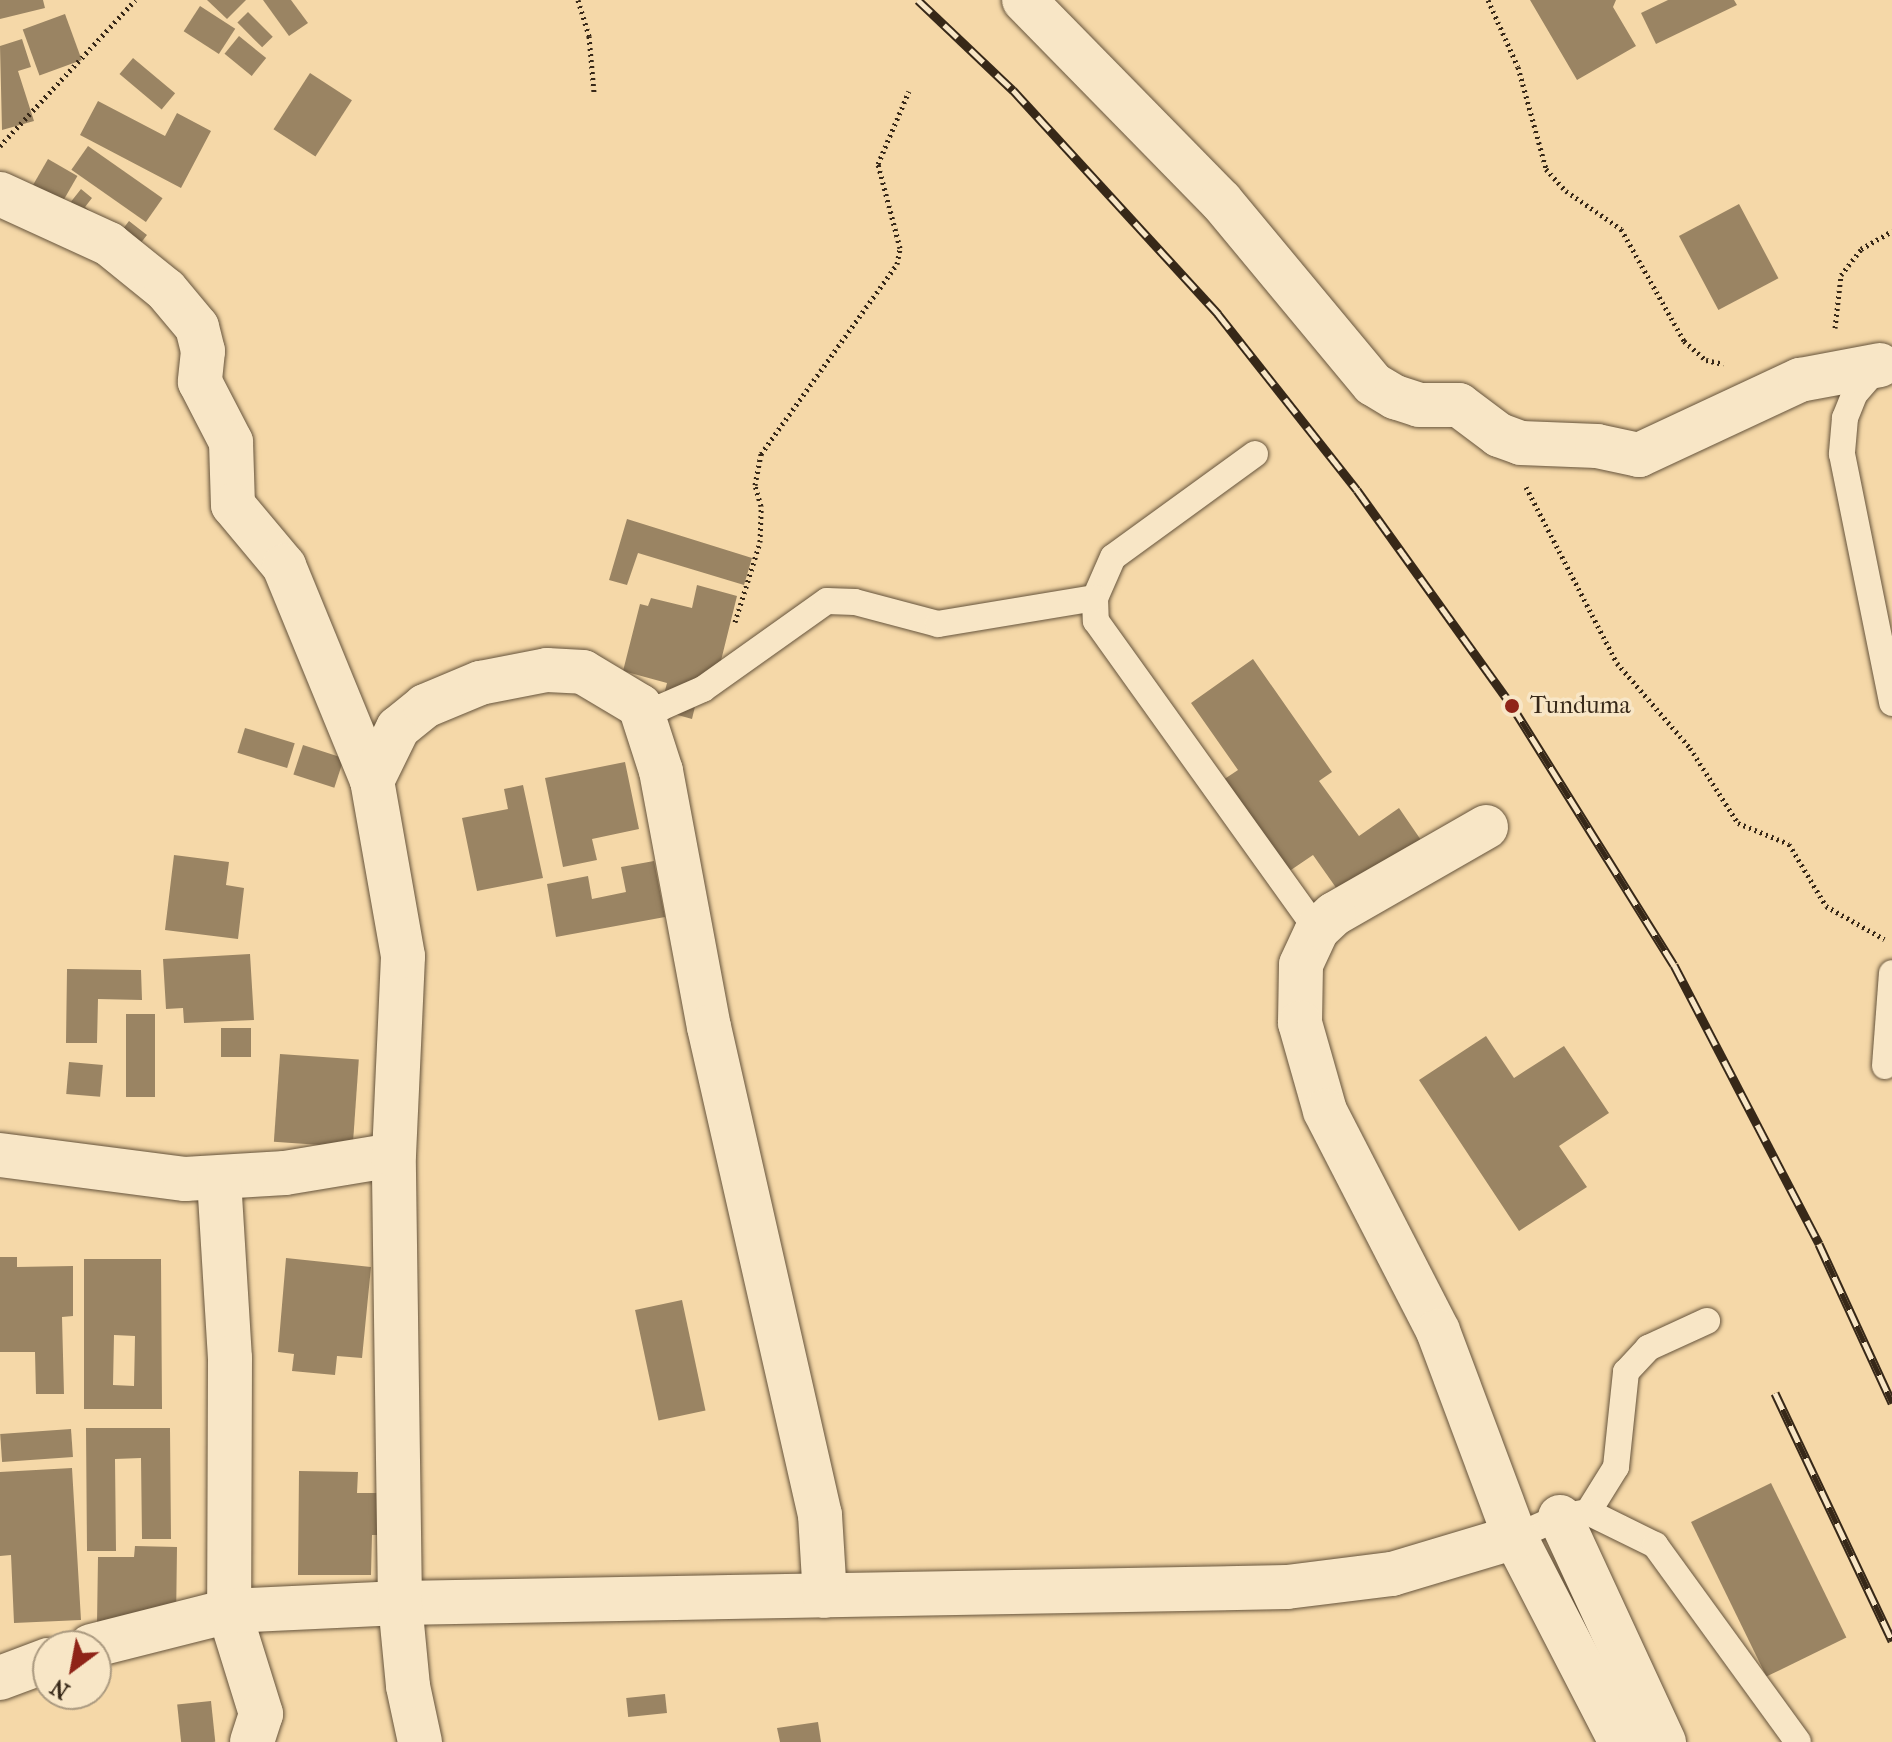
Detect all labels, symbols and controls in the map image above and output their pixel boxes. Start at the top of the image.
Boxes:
place label: Tunduma [1530,692,1631,720]
marker: Tunduma [1501,695,1523,717]
north arrow [32,1630,112,1710]
text: N [46,1673,74,1704]

